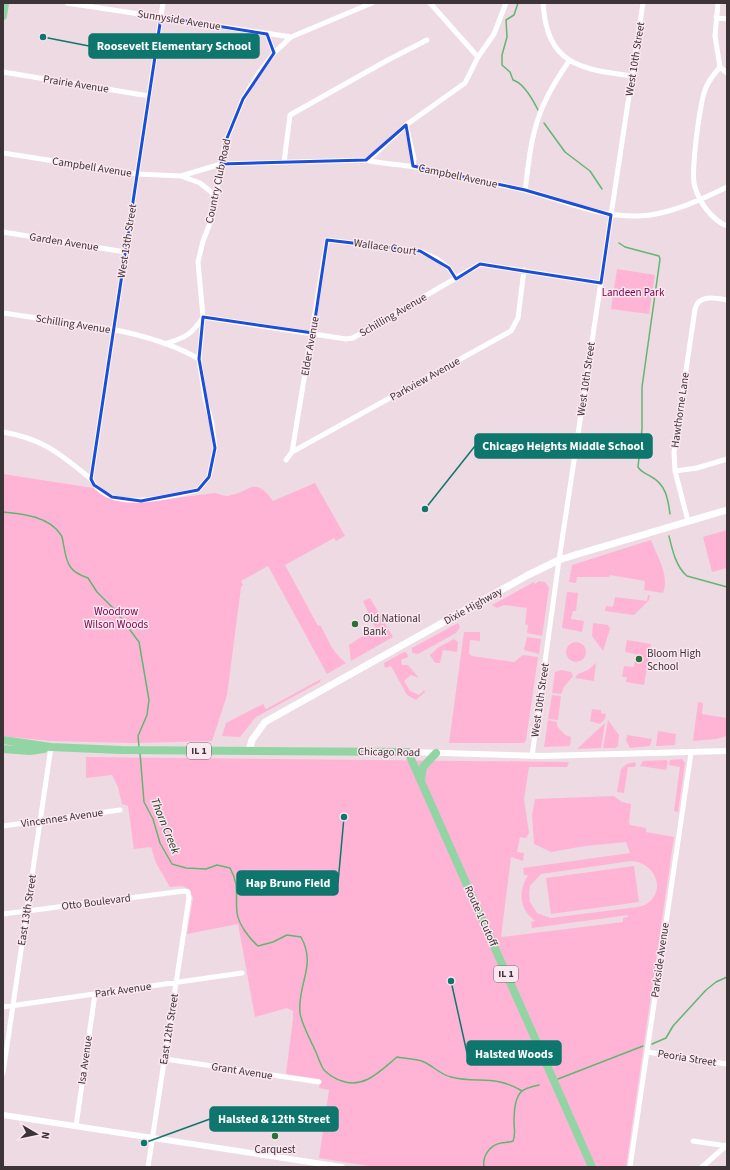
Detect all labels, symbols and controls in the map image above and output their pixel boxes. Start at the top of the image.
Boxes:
street label: Sunnyside Avenue [136,6,222,34]
street label: West 10th Street [622,21,648,97]
callout: Roosevelt Elementary School [89,34,259,58]
text: Roosevelt Elementary School [97,38,252,55]
street label: Prairie Avenue [42,71,110,97]
street label: Country Club Road [202,137,234,225]
street label: Campbell Avenue [51,153,133,181]
street label: Campbell Avenue [417,160,499,192]
street label: West 13th Street [114,203,140,279]
street label: Garden Avenue [28,229,100,255]
street label: Wallace Court [353,235,418,259]
park label: Landeen Park [602,285,665,300]
street label: Schilling Avenue [357,289,430,340]
street label: Schilling Avenue [35,311,112,337]
street label: Elder Avenue [297,315,323,377]
street label: West 10th Street [573,341,599,417]
street label: Parkview Avenue [387,353,463,404]
street label: Hawthorne Lane [667,371,693,449]
callout: Chicago Heights Middle School [475,434,652,458]
text: Chicago Heights Middle School [482,438,644,455]
street label: Dixie Highway [441,584,505,628]
park label: Woodrow Wilson Woods [84,604,149,632]
place label: Old National Bank [363,611,421,639]
marker: Old National Bank [350,619,360,629]
place label: Bloom High School [647,646,701,674]
marker: Bloom High School [634,654,644,664]
street label: West 10th Street [527,662,553,738]
road number: IL 1 [187,743,211,759]
street label: Chicago Road [358,744,420,760]
water label: Thorn Creek [146,795,184,857]
street label: Vincennes Avenue [20,805,105,831]
callout: Hap Bruno Field [237,871,338,895]
street label: East 13th Street [14,873,40,947]
text: Hap Bruno Field [246,875,330,892]
street label: Route 1 Cutoff [461,883,501,949]
street label: Otto Boulevard [61,890,131,914]
street label: Parkside Avenue [647,921,673,998]
road number: IL 1 [494,966,518,982]
street label: Park Avenue [94,979,153,1001]
street label: East 12th Street [156,992,182,1066]
street label: Isa Avenue [74,1034,96,1085]
callout: Halsted Woods [467,1041,561,1065]
text: Halsted Woods [475,1046,553,1063]
street label: Peoria Street [657,1046,718,1070]
street label: Grant Avenue [210,1059,274,1083]
callout: Halsted & 12th Street [210,1107,338,1131]
text: Halsted & 12th Street [218,1111,331,1128]
north arrow [16,1114,56,1154]
text: N [37,1131,53,1140]
marker: Carquest [270,1131,280,1141]
place label: Carquest [254,1142,296,1157]

